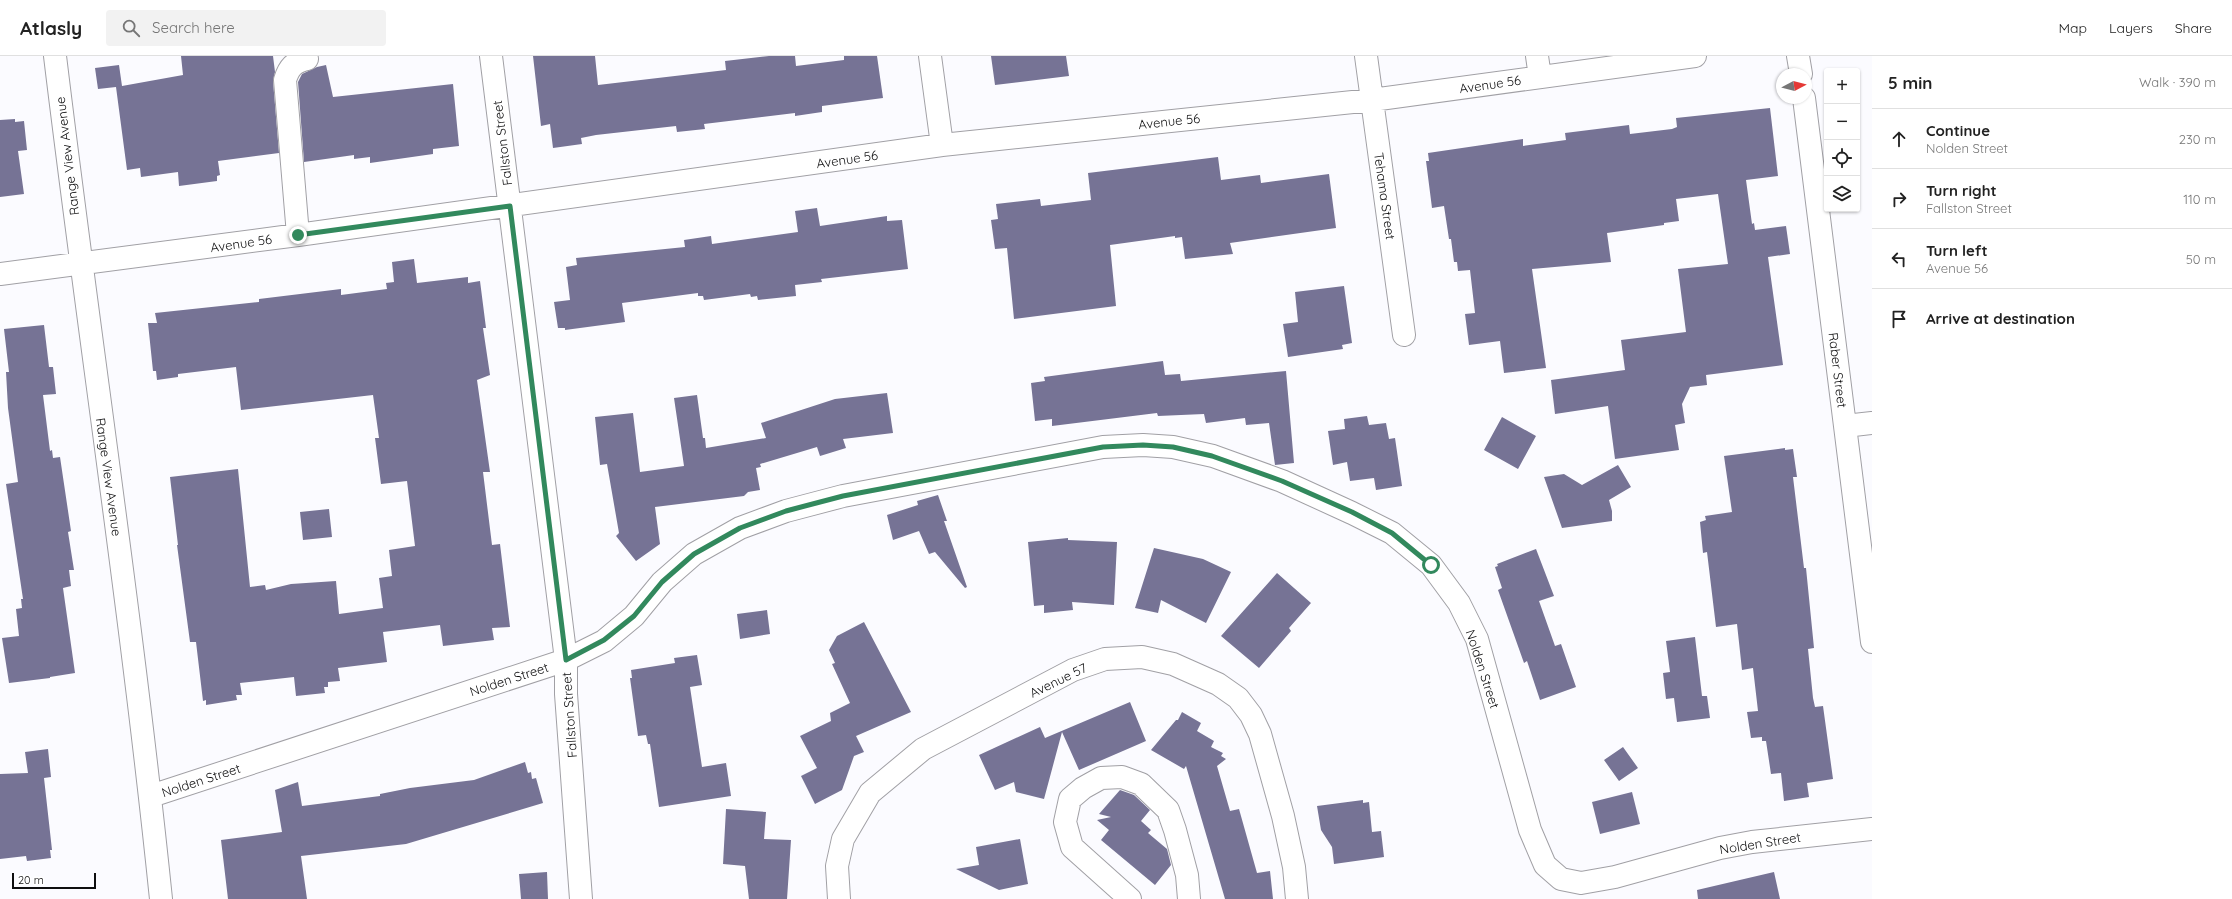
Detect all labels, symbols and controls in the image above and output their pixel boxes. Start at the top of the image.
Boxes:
search box [106,10,386,46]
text: Atlasly [20,16,82,40]
icon: search [120,17,142,39]
text: Search here [152,18,235,37]
text: Map [2058,19,2087,37]
text: Layers [2109,19,2153,37]
text: Share [2175,19,2212,37]
north arrow [1776,68,1812,104]
map controls [1824,68,1860,212]
button: + [1824,68,1860,104]
street label: Avenue 56 [1458,72,1522,96]
text: 5 min [1888,72,1932,93]
text: Walk · 390 m [2139,74,2216,90]
street label: Range View Avenue [52,96,82,216]
street label: Fallston Street [489,99,515,187]
button: − [1824,104,1860,140]
street label: Avenue 56 [1137,110,1201,132]
text: Continue [1926,121,1990,140]
icon: ahead [1888,128,1910,150]
text: 230 m [2179,131,2216,147]
button: locate [1824,140,1860,176]
text: Nolden Street [1926,140,2008,156]
street label: Avenue 56 [815,147,879,171]
street label: Tehama Street [1371,151,1399,241]
button: layers [1824,176,1860,212]
text: Turn right [1926,181,1997,200]
icon: right [1888,188,1910,210]
text: 110 m [2183,191,2216,207]
text: Fallston Street [1926,200,2012,216]
route end [289,226,307,244]
street label: Avenue 56 [209,231,273,255]
text: Turn left [1926,241,1988,260]
icon: left [1888,248,1910,270]
text: 50 m [2186,251,2216,267]
text: Avenue 56 [1926,260,1988,276]
icon: arrive [1888,308,1910,330]
text: Arrive at destination [1926,309,2075,328]
street label: Raber Street [1825,331,1851,409]
street label: Range View Avenue [93,417,125,537]
route start [1422,556,1440,574]
street label: Nolden Street [1463,628,1503,710]
street label: Nolden Street [468,659,550,699]
street label: Avenue 57 [1027,659,1090,701]
street label: Fallston Street [558,672,580,758]
street label: Nolden Street [160,760,242,800]
street label: Nolden Street [1718,829,1802,857]
scale bar [12,871,96,890]
text: 20 m [18,873,44,887]

